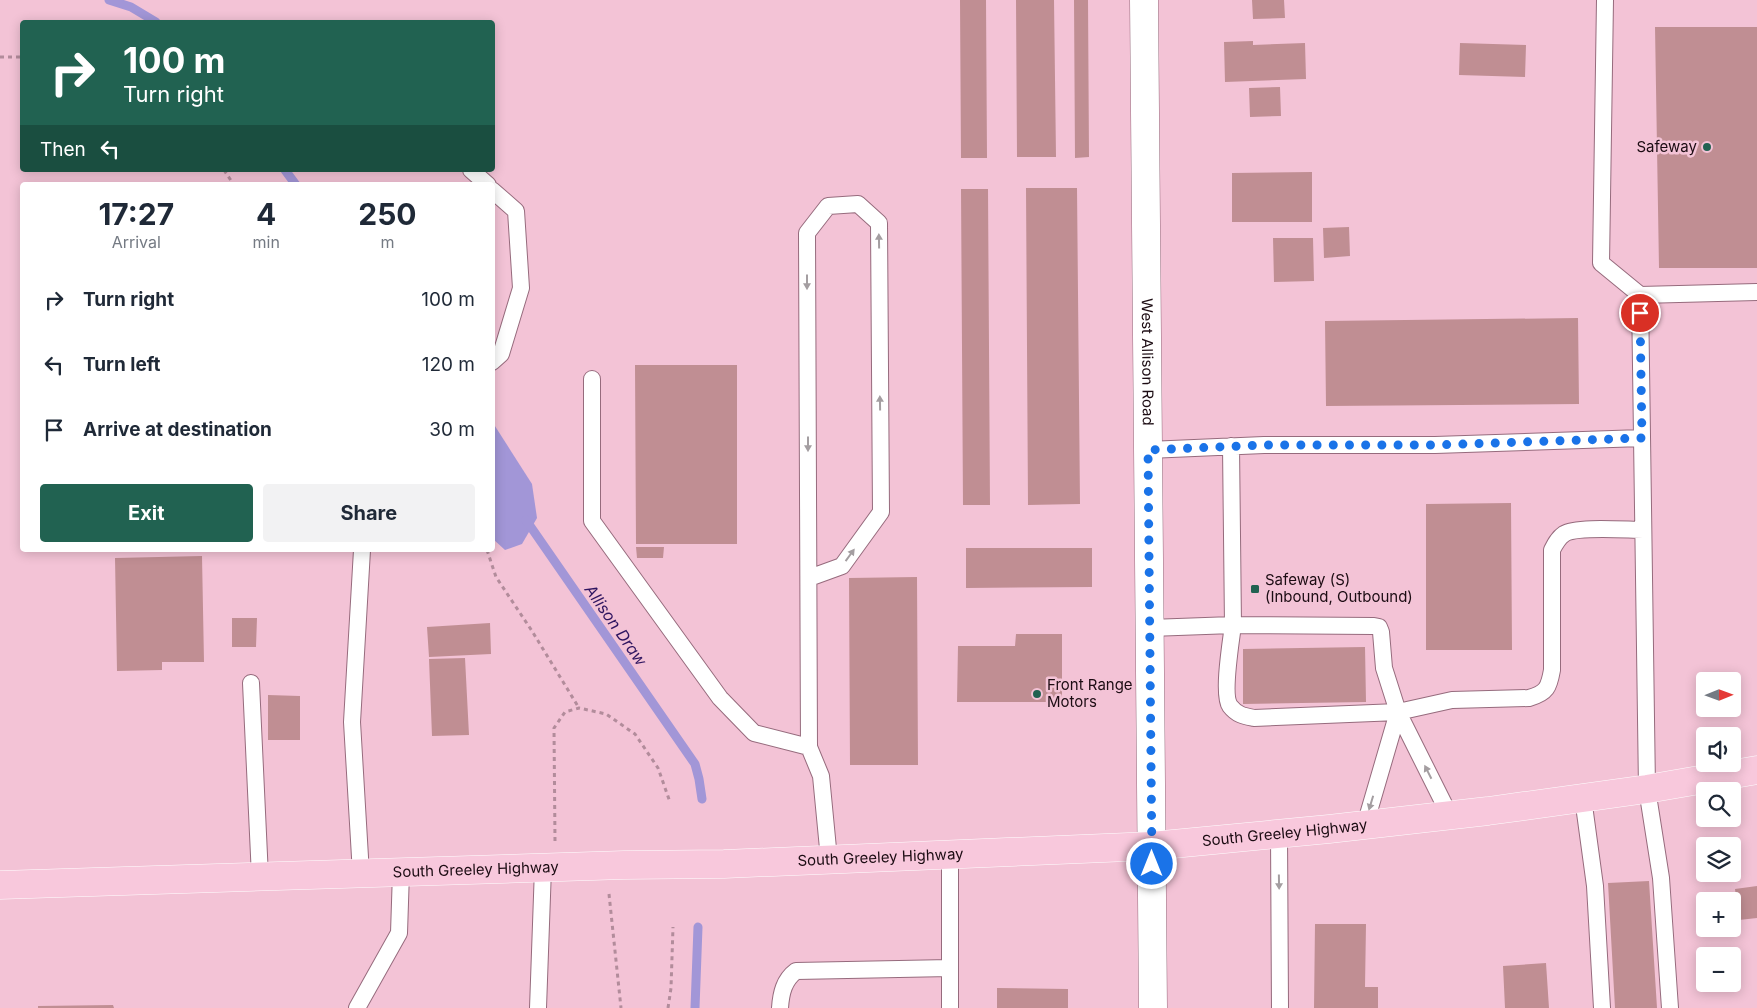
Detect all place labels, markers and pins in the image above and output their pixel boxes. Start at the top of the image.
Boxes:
place label: Safeway [1636,137,1698,156]
marker: Safeway [1701,141,1713,153]
pin [1619,292,1661,334]
place label: Safeway (S) (Inbound, Outbound) [1265,570,1413,606]
marker: Safeway (S) (Inbound, Outbound) [1249,583,1261,595]
place label: Front Range Motors [1047,675,1133,711]
marker: Front Range Motors [1031,688,1043,700]

